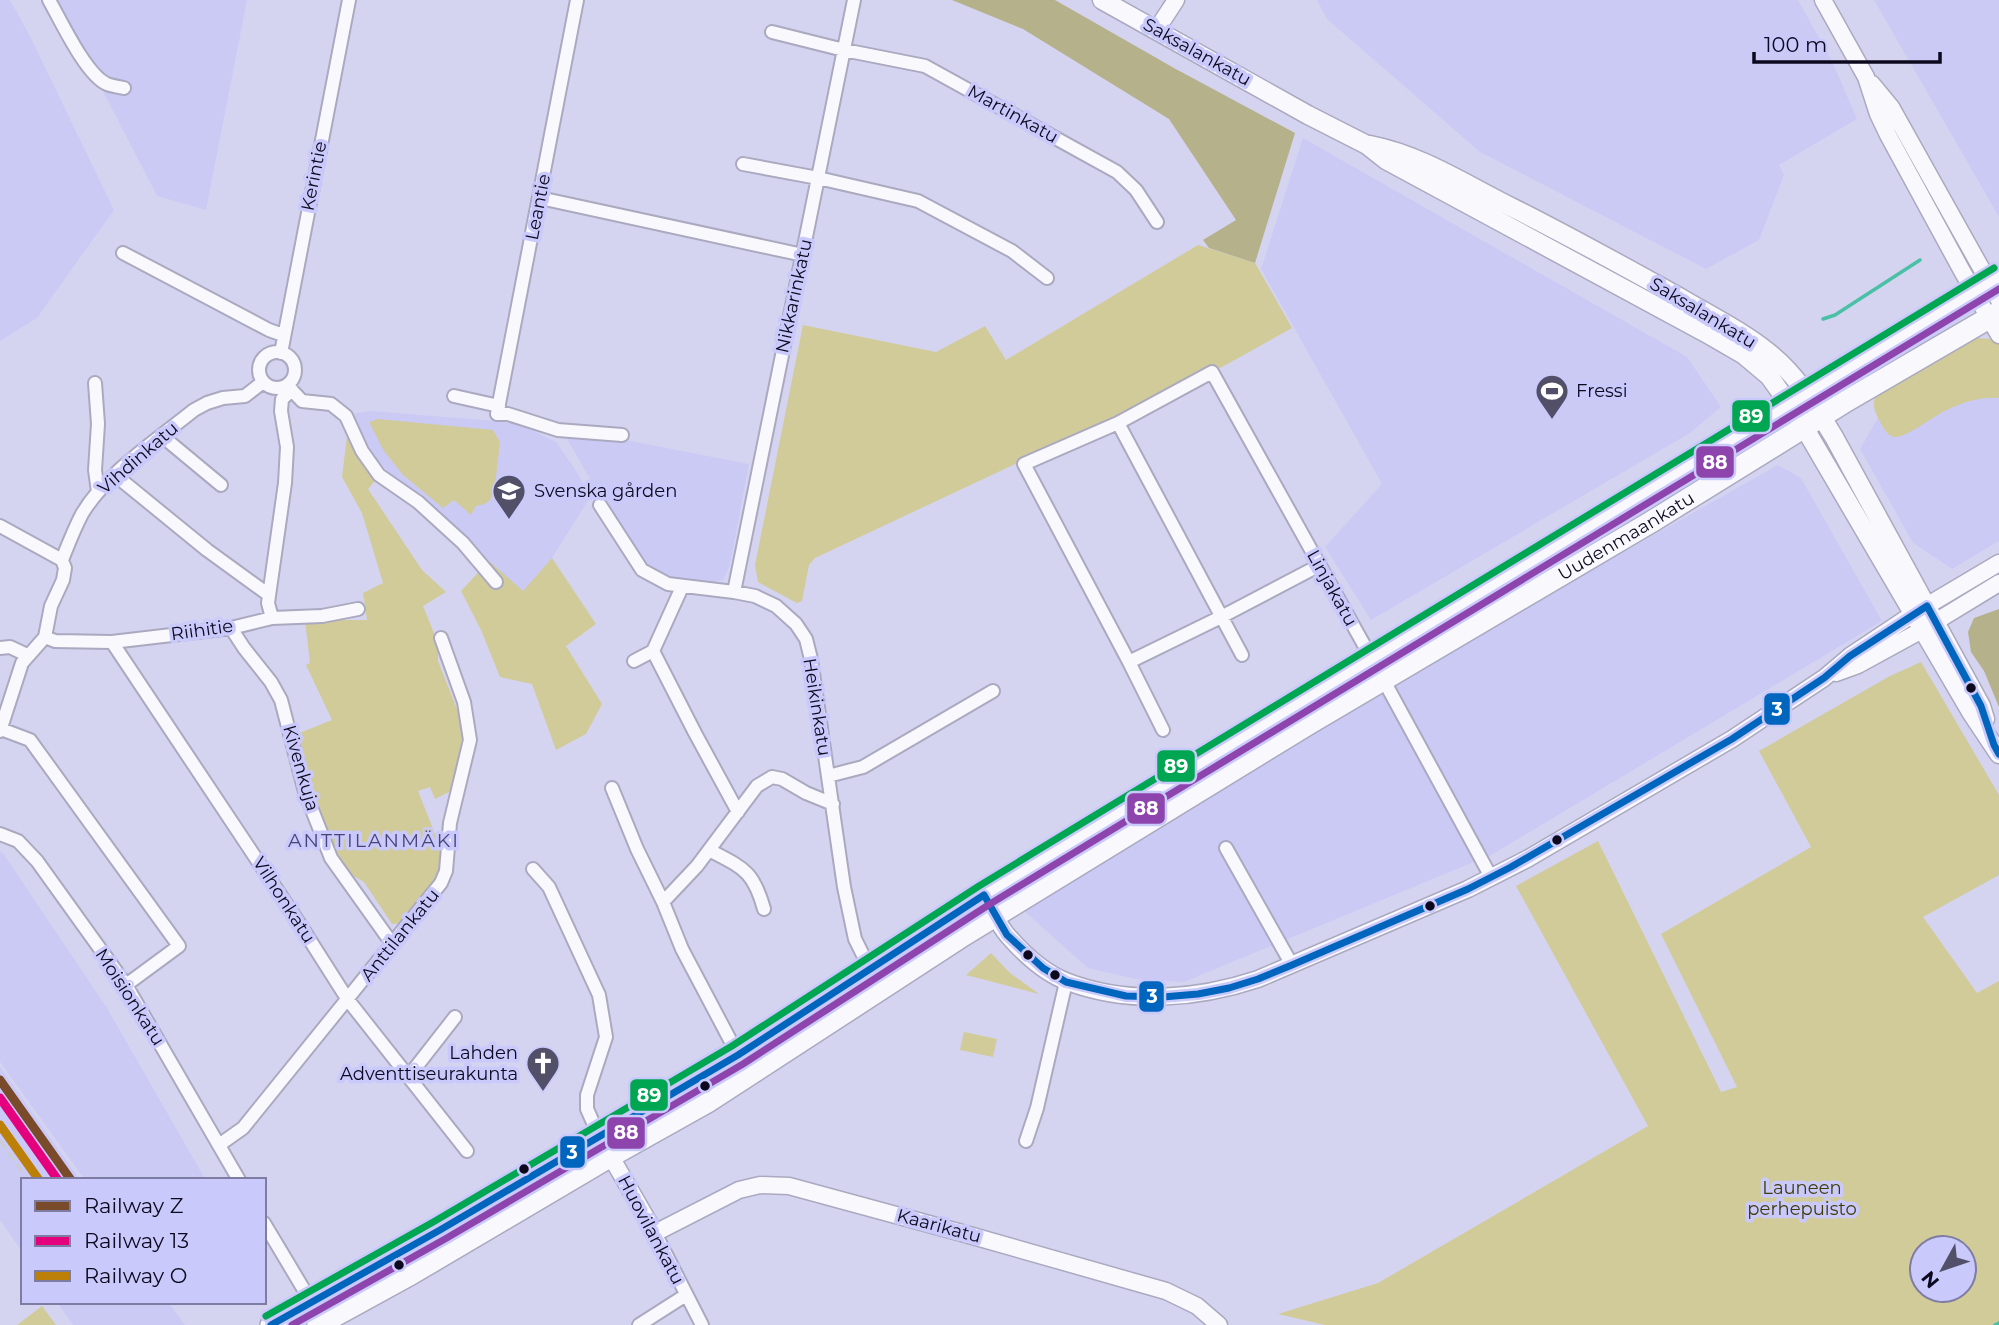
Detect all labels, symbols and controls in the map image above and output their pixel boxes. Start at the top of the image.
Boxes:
street label: Saksalankatu [1139,13,1255,91]
scale bar [1754,21,1940,65]
text: 100 m [1764,32,1827,57]
street label: Martinkatu [964,80,1062,148]
street label: Kerintie [296,139,332,213]
street label: Leantie [521,172,555,242]
street label: Nikkarinkatu [771,237,817,355]
street label: Saksalankatu [1646,273,1760,353]
sports icon: Fressi [1533,372,1571,421]
place label: Fressi [1576,380,1628,402]
line badge: 89 [1731,399,1771,433]
text: 89 [1739,405,1763,428]
street label: Vihdinkatu [93,417,183,499]
line badge: 88 [1695,445,1735,479]
text: 88 [1702,451,1728,474]
school or university icon: Svenska gården [490,472,528,521]
place label: Svenska gården [534,480,677,502]
street label: Uudenmaankatu [1554,487,1698,585]
street label: Linjakatu [1302,546,1362,630]
street label: Riihitie [169,615,235,645]
street label: Heikinkatu [798,657,836,757]
unlabelled marker [1964,681,1978,695]
line badge: 3 [1763,692,1791,726]
text: 3 [1770,698,1783,721]
street label: Kivenkuja [278,722,324,814]
line badge: 89 [1156,749,1196,783]
text: 89 [1164,755,1188,778]
line badge: 88 [1126,792,1166,825]
text: 88 [1133,797,1159,820]
district label: ANTTILANMÄKI [288,829,460,852]
unlabelled marker [1550,833,1564,847]
street label: Vilhonkatu [248,853,320,947]
street label: Anttilankatu [356,884,444,986]
unlabelled marker [1423,899,1437,913]
street label: Moisionkatu [91,944,169,1050]
unlabelled marker [1021,948,1035,962]
unlabelled marker [1048,968,1062,982]
line badge: 3 [1138,980,1165,1013]
text: 3 [1145,985,1158,1008]
place label: Lahden Adventtiseurakunta [340,1042,518,1085]
church icon: Lahden Adventtiseurakunta [524,1044,562,1093]
line badge: 89 [629,1078,669,1112]
unlabelled marker [698,1079,712,1093]
text: 89 [637,1084,661,1107]
line badge: 88 [606,1116,646,1150]
text: 88 [613,1121,639,1144]
line badge: 3 [559,1135,586,1169]
text: 3 [565,1141,578,1164]
unlabelled marker [517,1162,531,1176]
street label: Huovilankatu [613,1172,689,1288]
park label: Launeen perhepuisto [1747,1177,1857,1220]
legend [21,1178,266,1304]
text: Railway Z [84,1193,183,1218]
street label: Kaarikatu [894,1204,984,1248]
text: Railway 13 [84,1228,189,1253]
north arrow [1908,1234,1978,1304]
unlabelled marker [392,1258,406,1272]
text: Railway O [84,1263,187,1288]
text: N [1917,1266,1944,1293]

